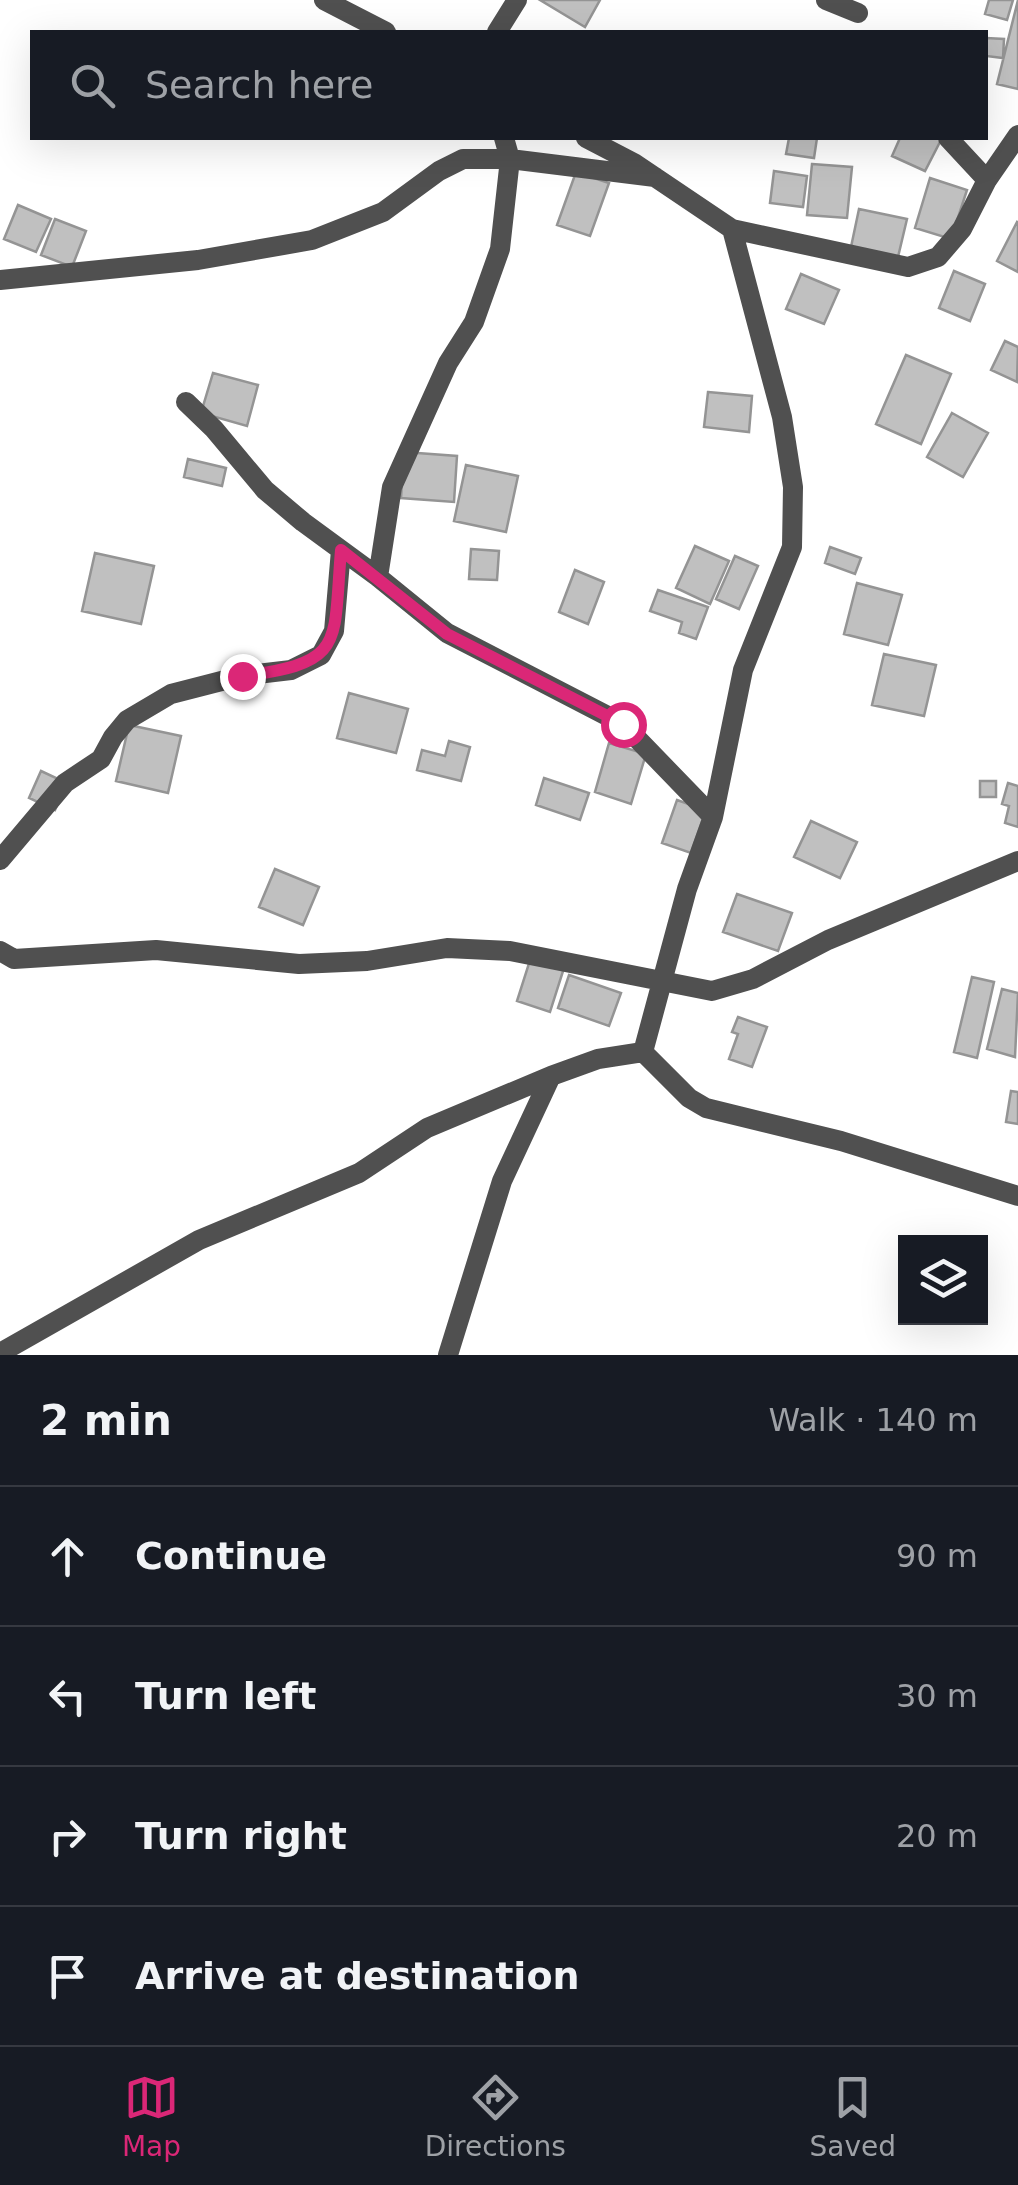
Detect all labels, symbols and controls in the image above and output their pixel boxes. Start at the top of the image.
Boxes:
search box [30,30,988,140]
icon: search [65,58,120,113]
text: Search here [145,63,373,107]
route end [220,654,266,700]
route start [601,702,647,748]
map controls [898,1235,988,1325]
button: layers [898,1235,988,1325]
text: 2 min [40,1396,172,1445]
text: Walk · 140 m [768,1401,978,1439]
icon: ahead [40,1529,95,1584]
text: Continue [135,1534,327,1578]
text: 90 m [896,1537,978,1575]
icon: left [40,1669,95,1724]
text: Turn left [135,1674,316,1718]
text: 30 m [896,1677,978,1715]
icon: right [40,1809,95,1864]
text: Turn right [135,1814,347,1858]
text: 20 m [896,1817,978,1855]
icon: arrive [40,1949,95,2004]
text: Arrive at destination [135,1954,580,1998]
tab: Map [122,2070,181,2163]
tab: Directions [425,2070,566,2163]
tab: Saved [810,2070,896,2163]

